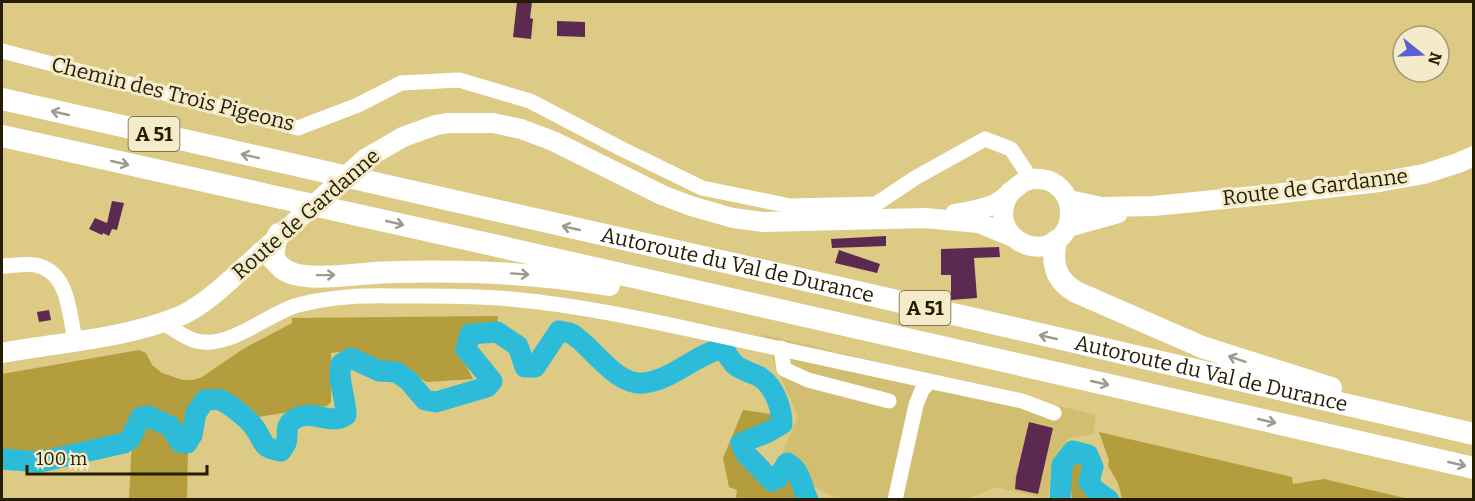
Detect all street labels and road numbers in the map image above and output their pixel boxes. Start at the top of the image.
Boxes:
street label: Chemin des Trois Pigeons [49,51,297,137]
road number: A 51 [128,117,180,151]
street label: Route de Gardanne [227,143,385,285]
street label: Route de Gardanne [1221,163,1409,211]
street label: Autoroute du Val de Durance [598,221,877,308]
road number: A 51 [900,291,950,325]
street label: Autoroute du Val de Durance [1072,329,1350,417]

